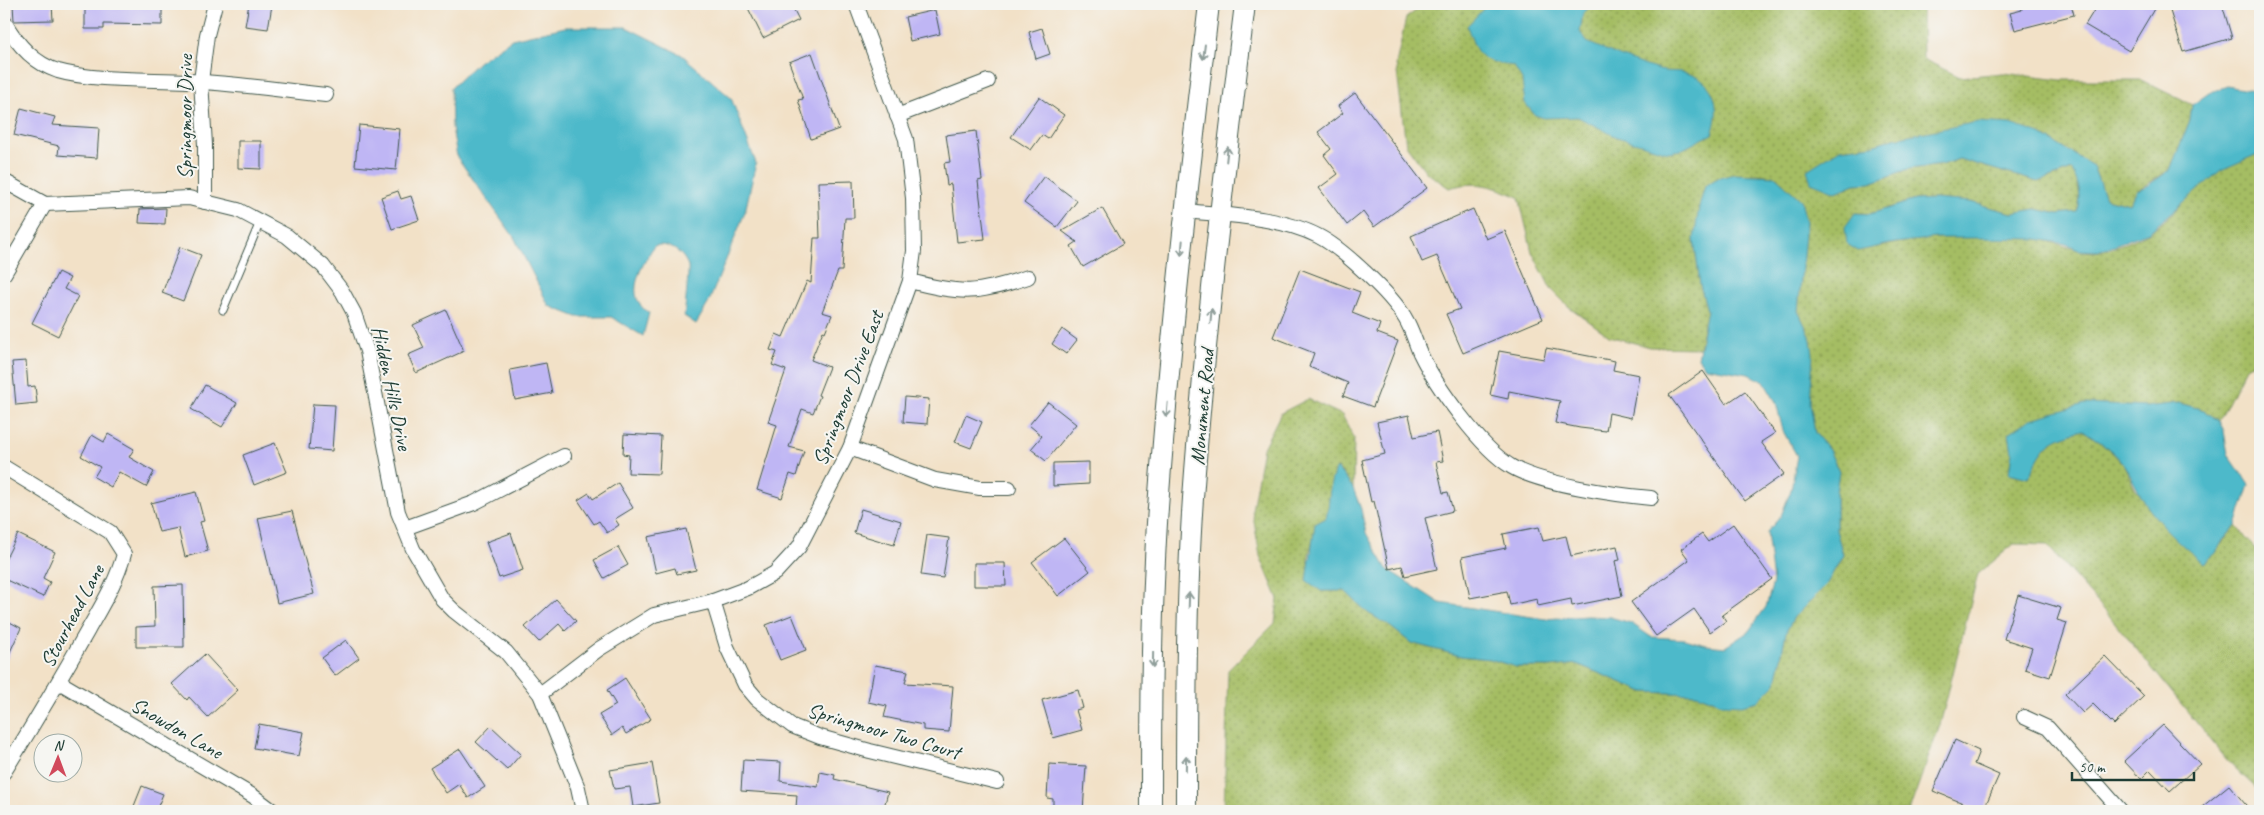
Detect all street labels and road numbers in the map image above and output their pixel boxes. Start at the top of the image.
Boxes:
street label: Springmoor Drive [172,54,198,179]
street label: Springmoor Drive East [807,305,890,469]
street label: Hidden Hills Drive [366,323,418,454]
street label: Monument Road [1184,344,1220,466]
street label: Stourhead Lane [34,559,111,672]
street label: Snowdon Lane [127,691,229,766]
street label: Springmoor Two Court [805,697,966,766]

